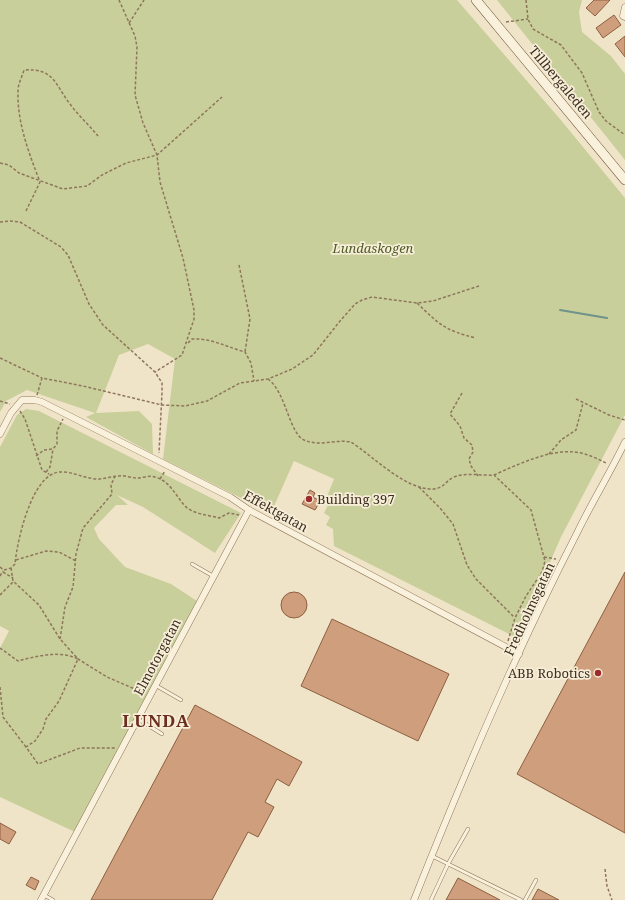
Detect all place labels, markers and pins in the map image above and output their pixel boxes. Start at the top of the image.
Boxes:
place label: Building 397 [317,490,395,508]
marker: Building 397 [304,494,314,504]
place label: ABB Robotics [508,664,590,682]
marker: ABB Robotics [593,668,603,678]

